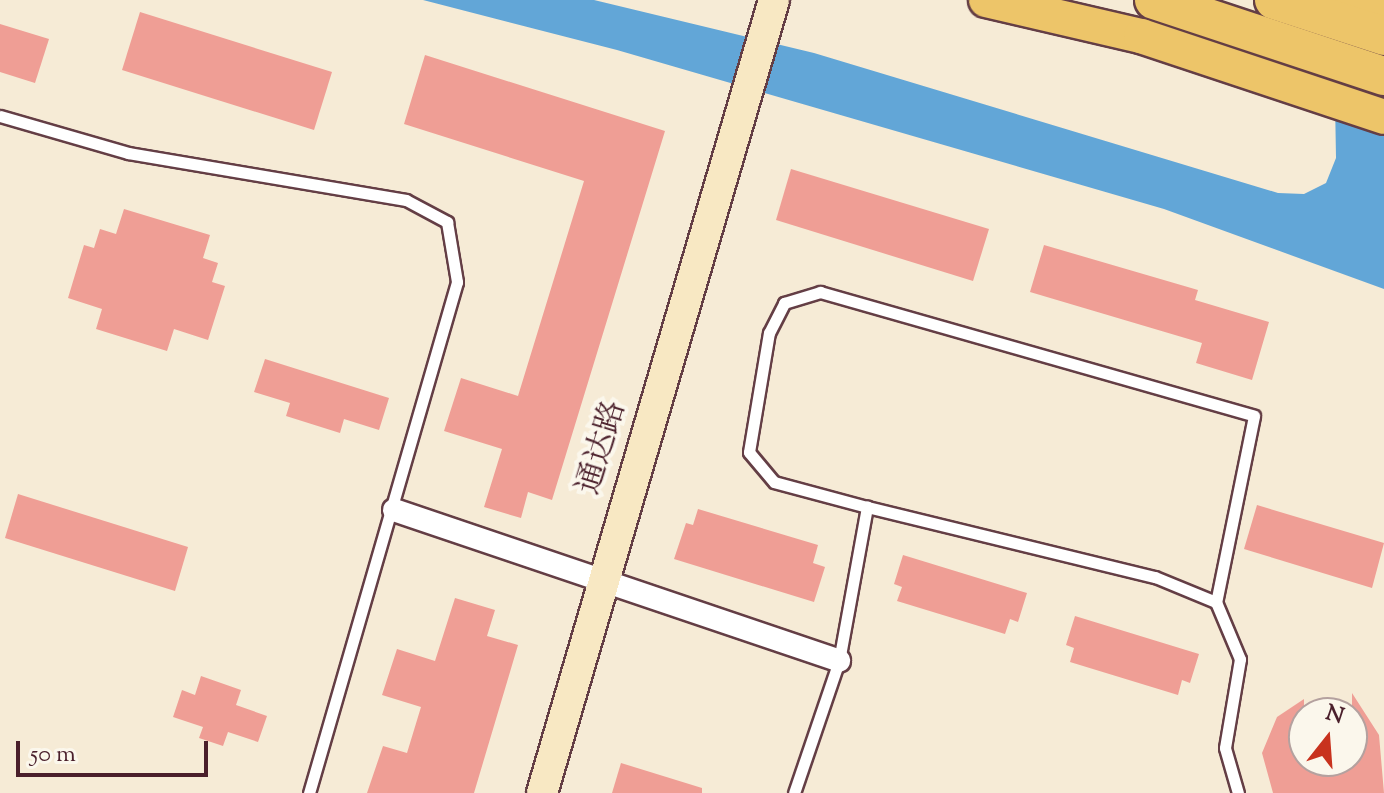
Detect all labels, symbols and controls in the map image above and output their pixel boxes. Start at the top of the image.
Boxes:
street label: 通达路 [571,396,635,500]
north arrow [1288,697,1368,777]
text: N [1321,698,1348,734]
scale bar [20,725,212,775]
text: 50 m [30,738,76,772]

